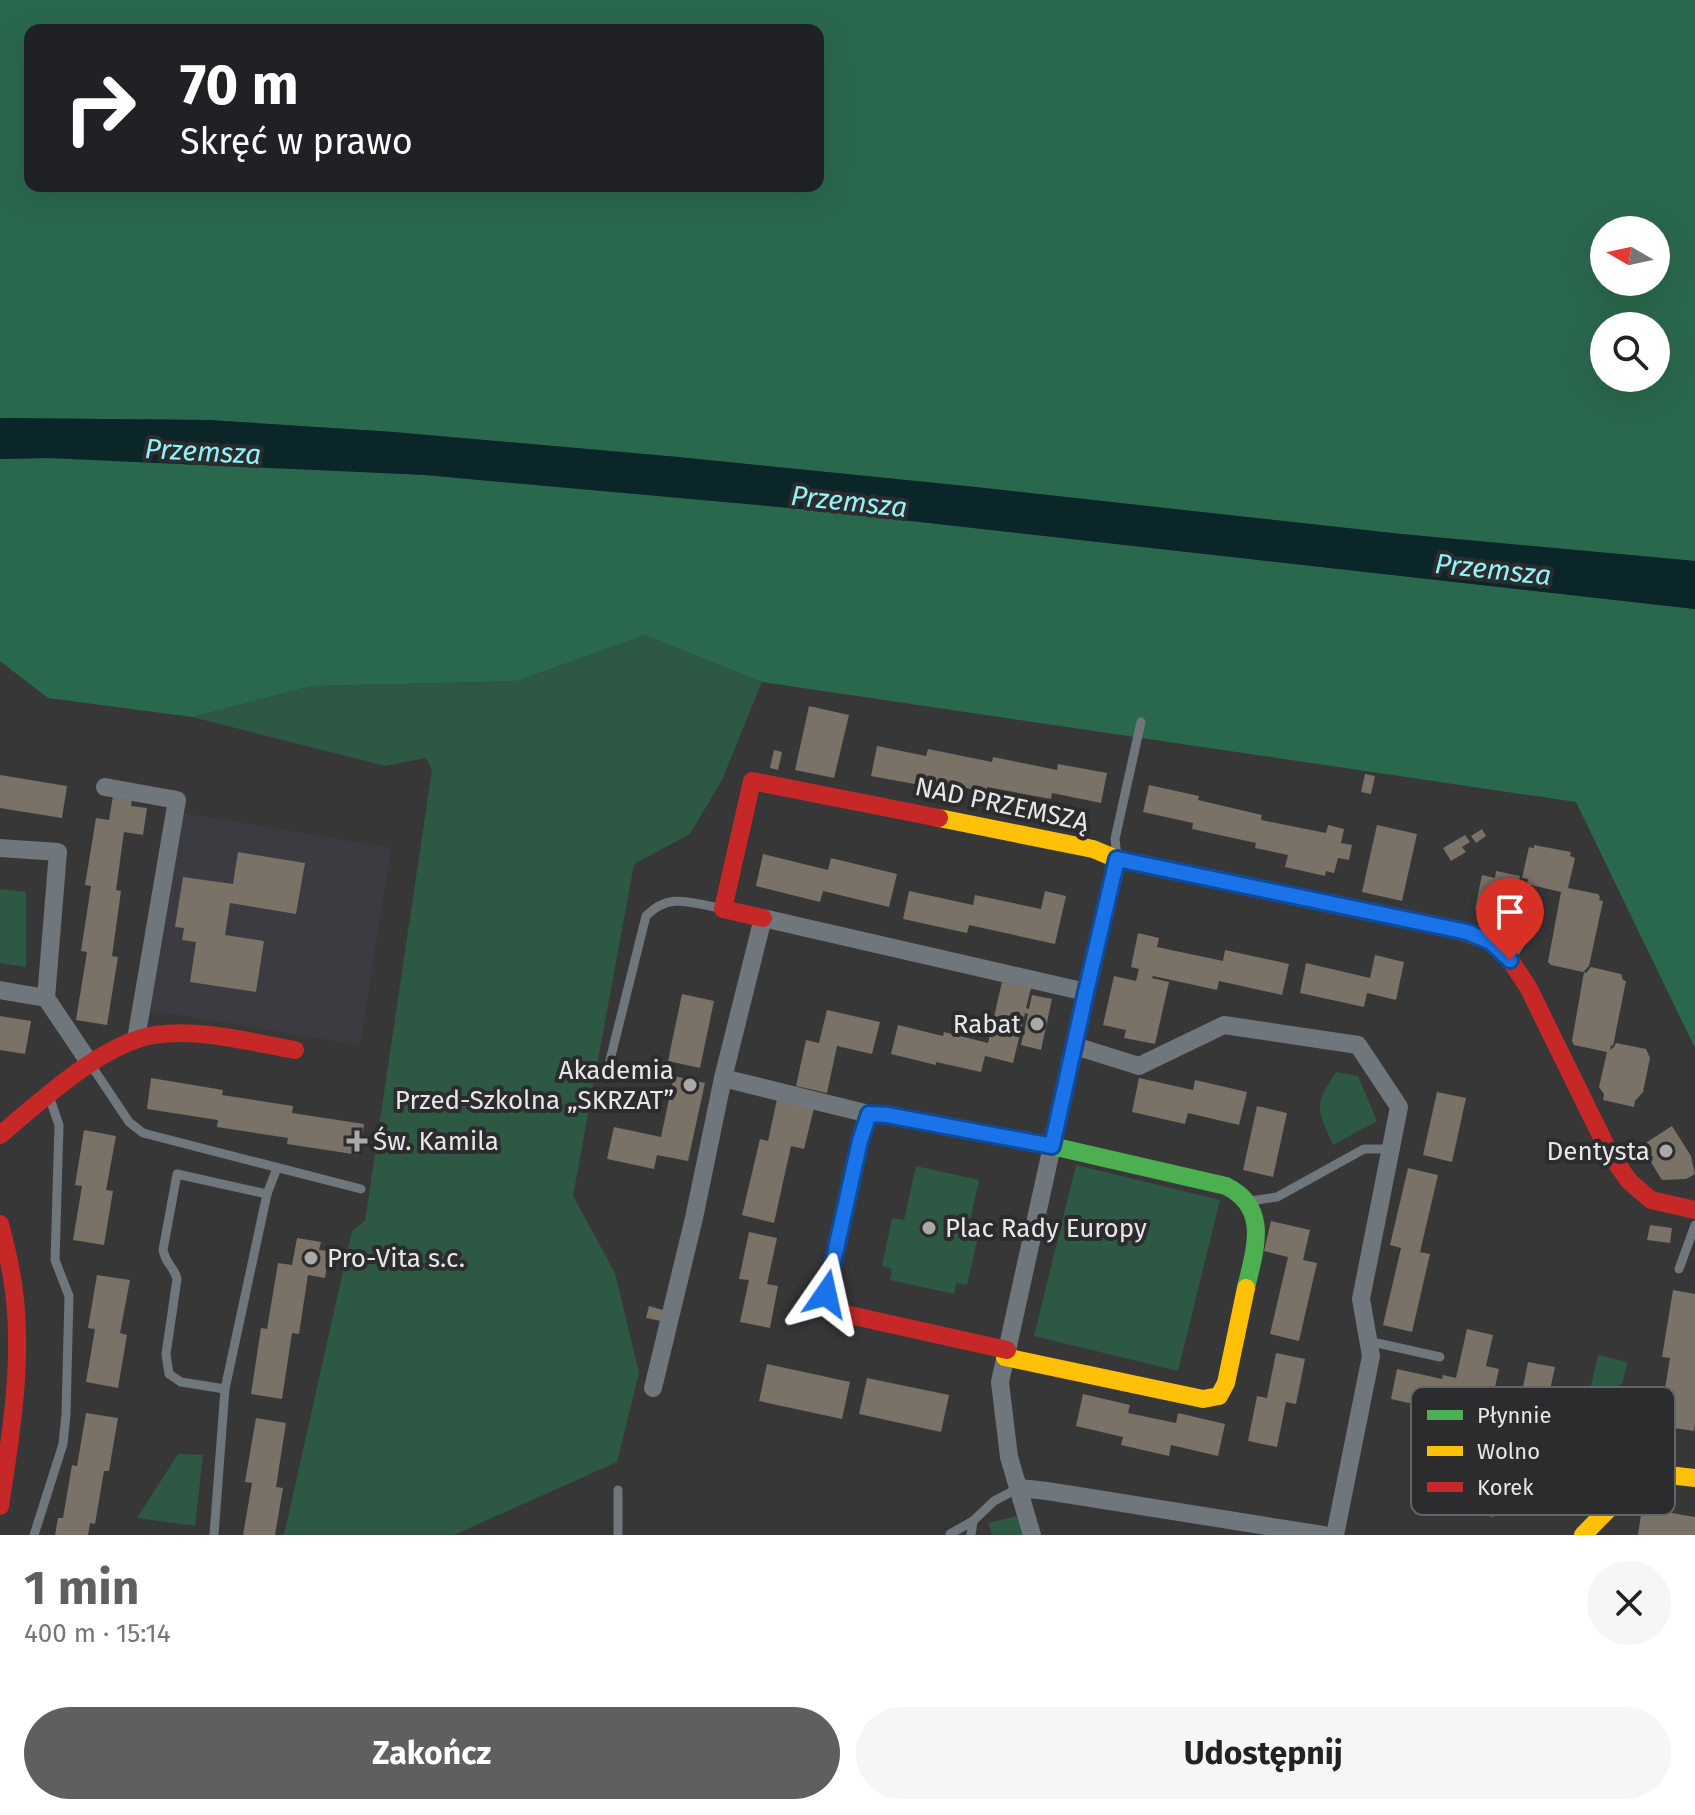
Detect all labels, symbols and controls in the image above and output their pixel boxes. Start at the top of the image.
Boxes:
text: 70 m [180,52,299,119]
icon: right [48,56,152,160]
text: Skręć w prawo [180,120,413,164]
north arrow [1590,216,1670,296]
map controls [1590,216,1670,392]
button: search [1590,312,1670,392]
water label: Przemsza [144,432,262,471]
water label: Przemsza [789,479,909,524]
water label: Przemsza [1433,547,1553,592]
street label: NAD PRZEMSZĄ [912,771,1092,838]
pin [1476,878,1544,960]
icon: arrive [1488,890,1532,934]
place label: Rabat [953,1009,1022,1040]
marker: Rabat [1028,1015,1046,1033]
place label: Akademia Przed-Szkolna „SKRZAT” [395,1055,674,1116]
marker: Akademia Przed-Szkolna „SKRZAT” [681,1076,699,1094]
place label: Św. Kamila [373,1126,499,1157]
marker: Św. Kamila [348,1132,366,1150]
place label: Dentysta [1546,1136,1650,1167]
marker: Dentysta [1657,1142,1675,1160]
place label: Plac Rady Europy [945,1213,1147,1244]
marker: Plac Rady Europy [920,1219,938,1237]
place label: Pro-Vita s.c. [327,1243,465,1274]
marker: Pro-Vita s.c. [302,1249,320,1267]
position arrow [784,1252,868,1336]
legend [1411,1387,1675,1515]
text: Płynnie [1477,1402,1551,1429]
text: Wolno [1477,1438,1540,1465]
text: Korek [1477,1474,1534,1501]
text: 1 min [24,1559,139,1617]
button: close [1587,1561,1671,1645]
text: 400 m · 15:14 [24,1618,171,1649]
button: Zakończ [24,1707,840,1799]
button: Udostępnij [856,1707,1671,1799]

